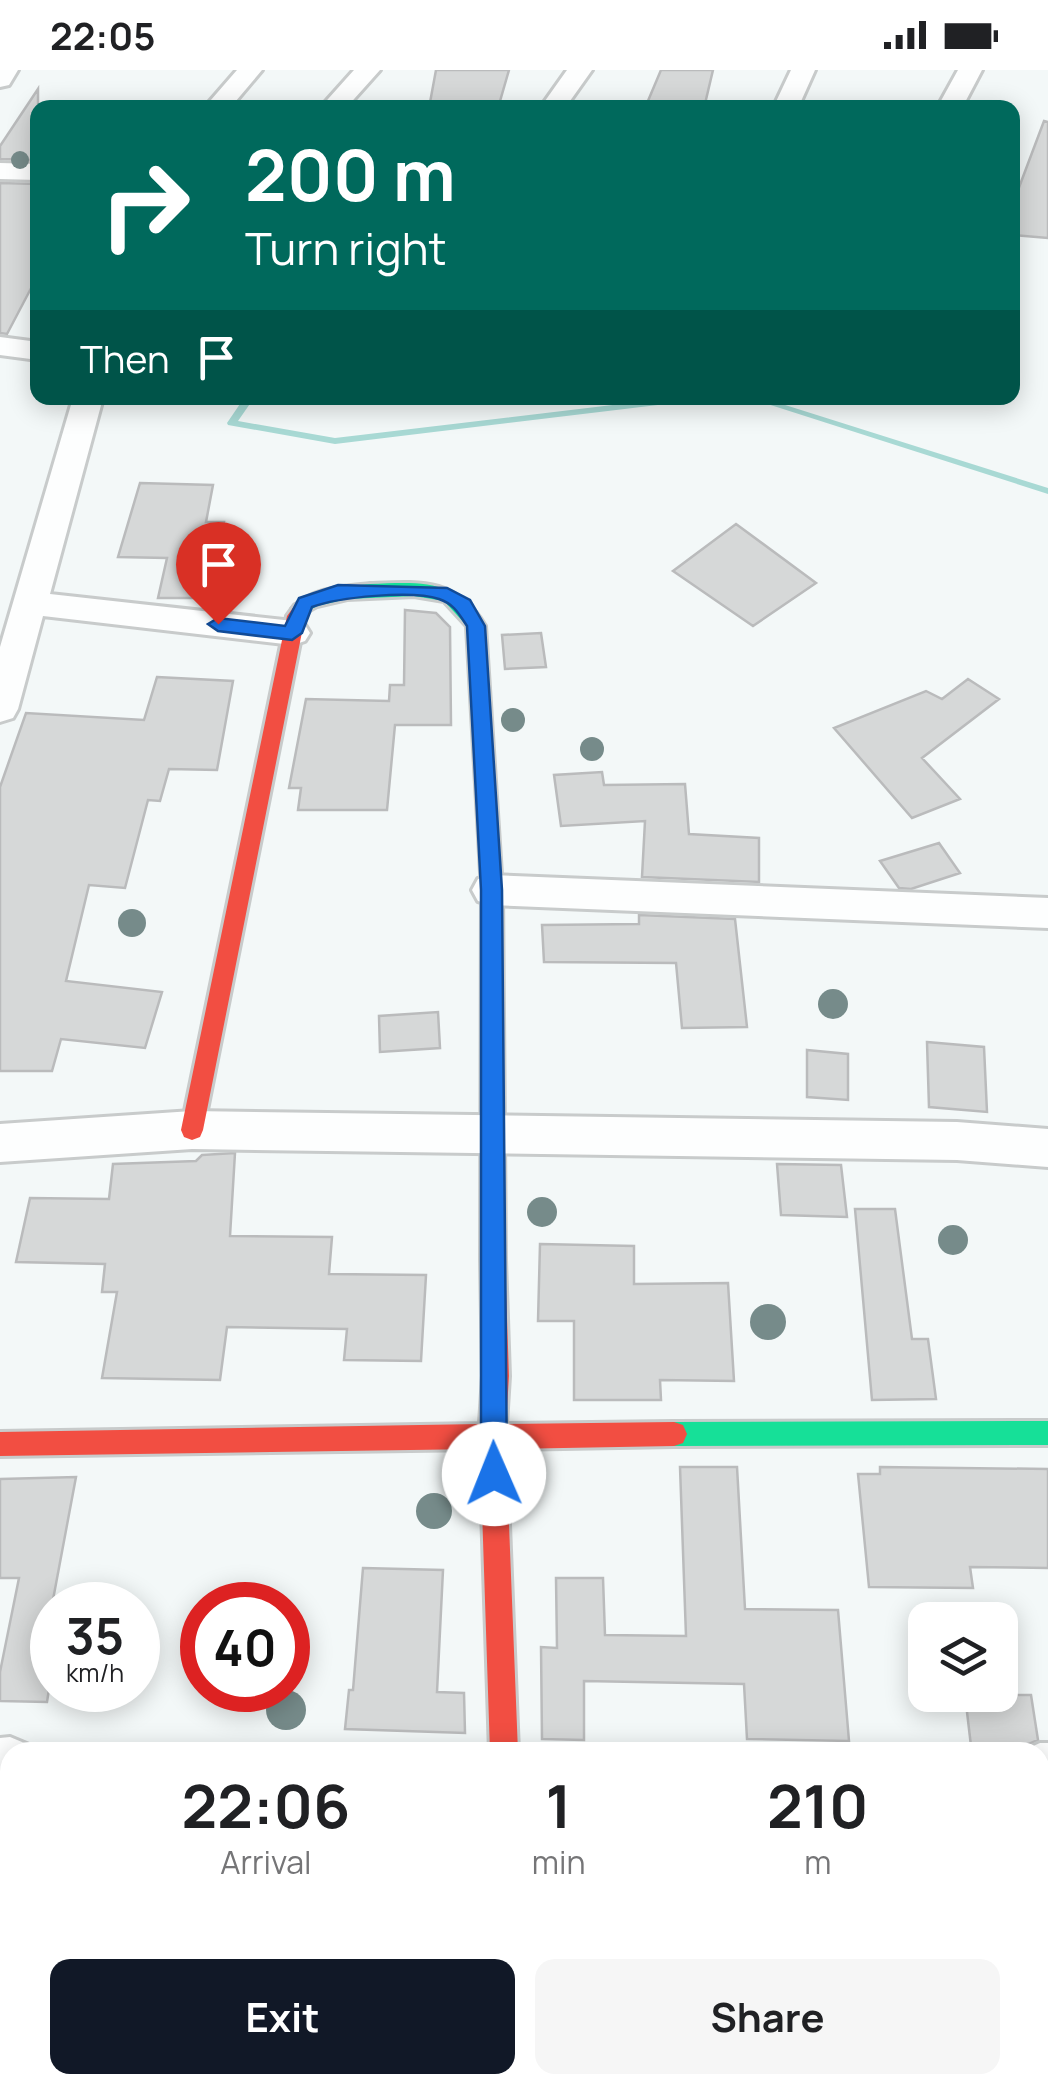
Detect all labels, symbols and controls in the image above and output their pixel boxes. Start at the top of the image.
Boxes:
text: 22:05 [50,9,156,61]
text: 200 m [245,126,456,222]
icon: right [80,140,210,270]
text: Turn right [245,217,446,279]
icon: arrive [189,330,244,385]
text: Then [80,332,169,384]
pin [176,522,261,625]
icon: arrive [191,537,246,592]
position arrow [442,1422,546,1526]
speed limit sign: 40 [180,1582,310,1712]
text: 35 [66,1601,124,1669]
map controls [908,1602,1018,1712]
button: layers [908,1602,1018,1712]
text: km/h [66,1655,124,1690]
text: 22:06 [182,1764,350,1846]
text: 1 [545,1764,572,1846]
text: 210 [767,1764,868,1846]
text: Arrival [220,1840,312,1884]
text: min [532,1840,585,1884]
text: m [804,1840,831,1884]
button: Exit [50,1959,515,2074]
button: Share [535,1959,1000,2074]

